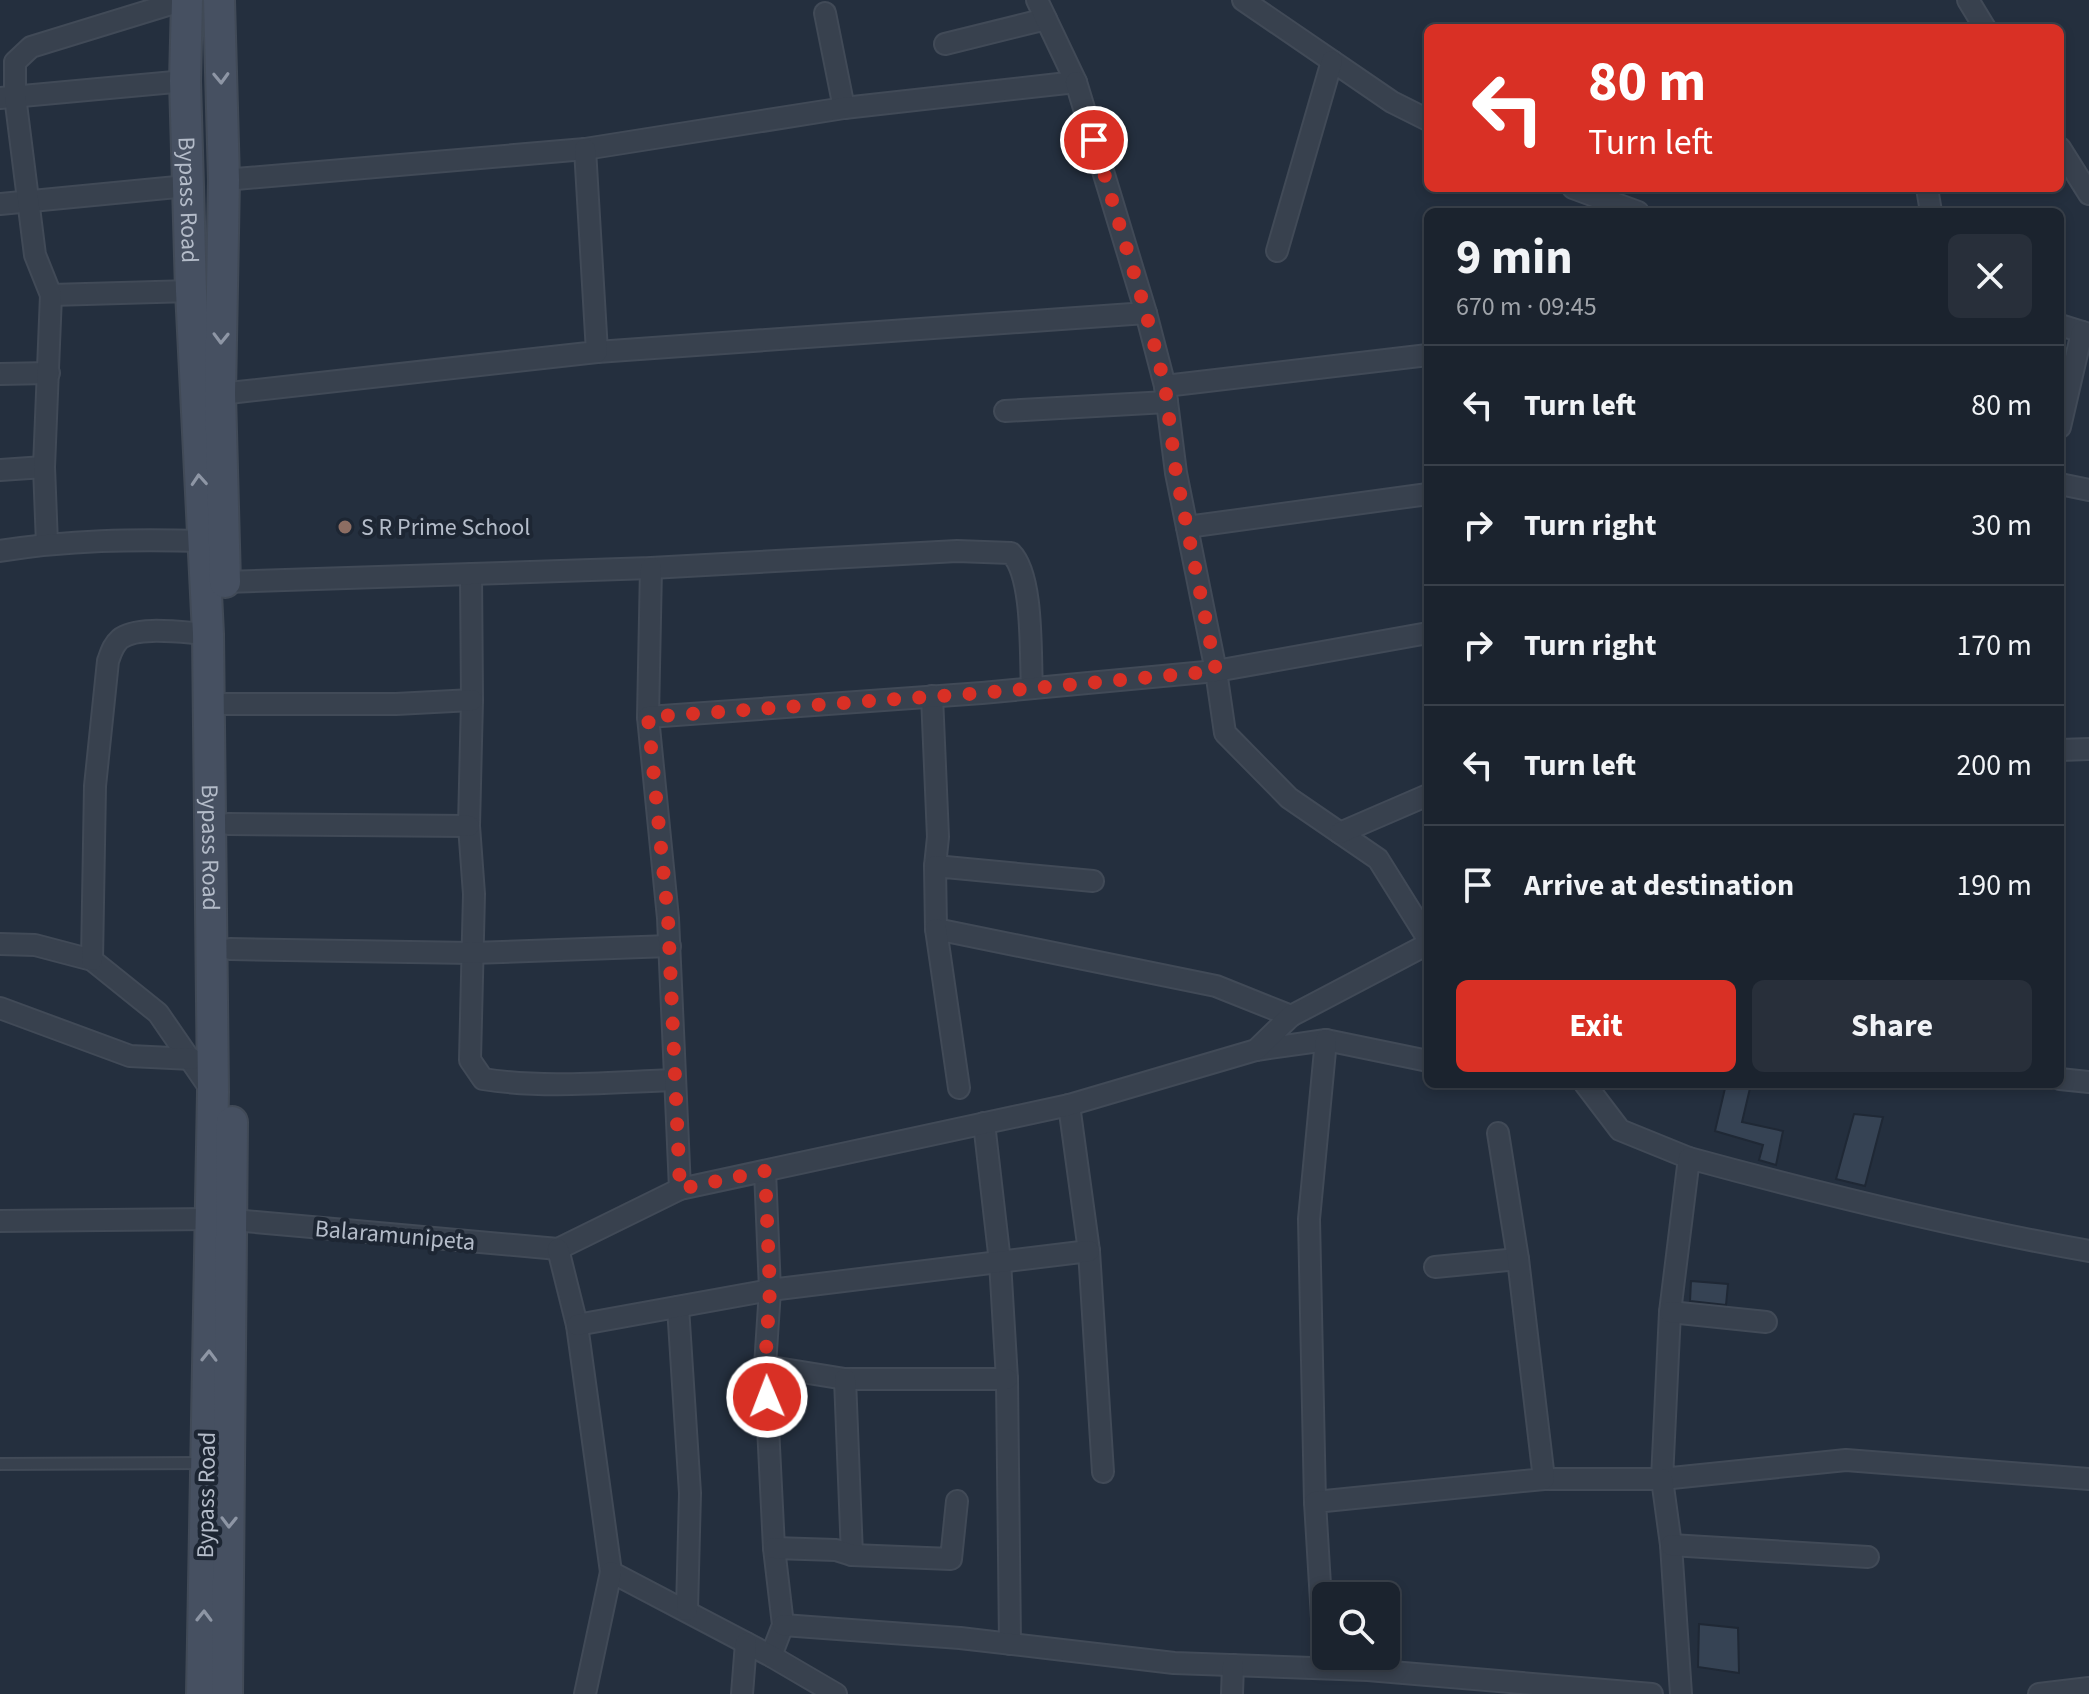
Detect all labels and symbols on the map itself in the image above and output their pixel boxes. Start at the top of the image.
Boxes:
one-way arrow [213,72,230,85]
pin [1060,106,1128,174]
street label: Bypass Road [169,136,207,264]
one-way arrow [213,332,230,345]
one-way arrow [191,473,208,486]
place label: S R Prime School [361,510,530,545]
marker: S R Prime School [336,518,354,536]
street label: Bypass Road [192,784,228,911]
street label: Balaramunipeta [313,1211,477,1260]
one-way arrow [200,1349,218,1362]
position arrow [725,1355,809,1439]
street label: Bypass Road [188,1431,225,1559]
one-way arrow [220,1516,238,1529]
one-way arrow [195,1609,213,1622]

